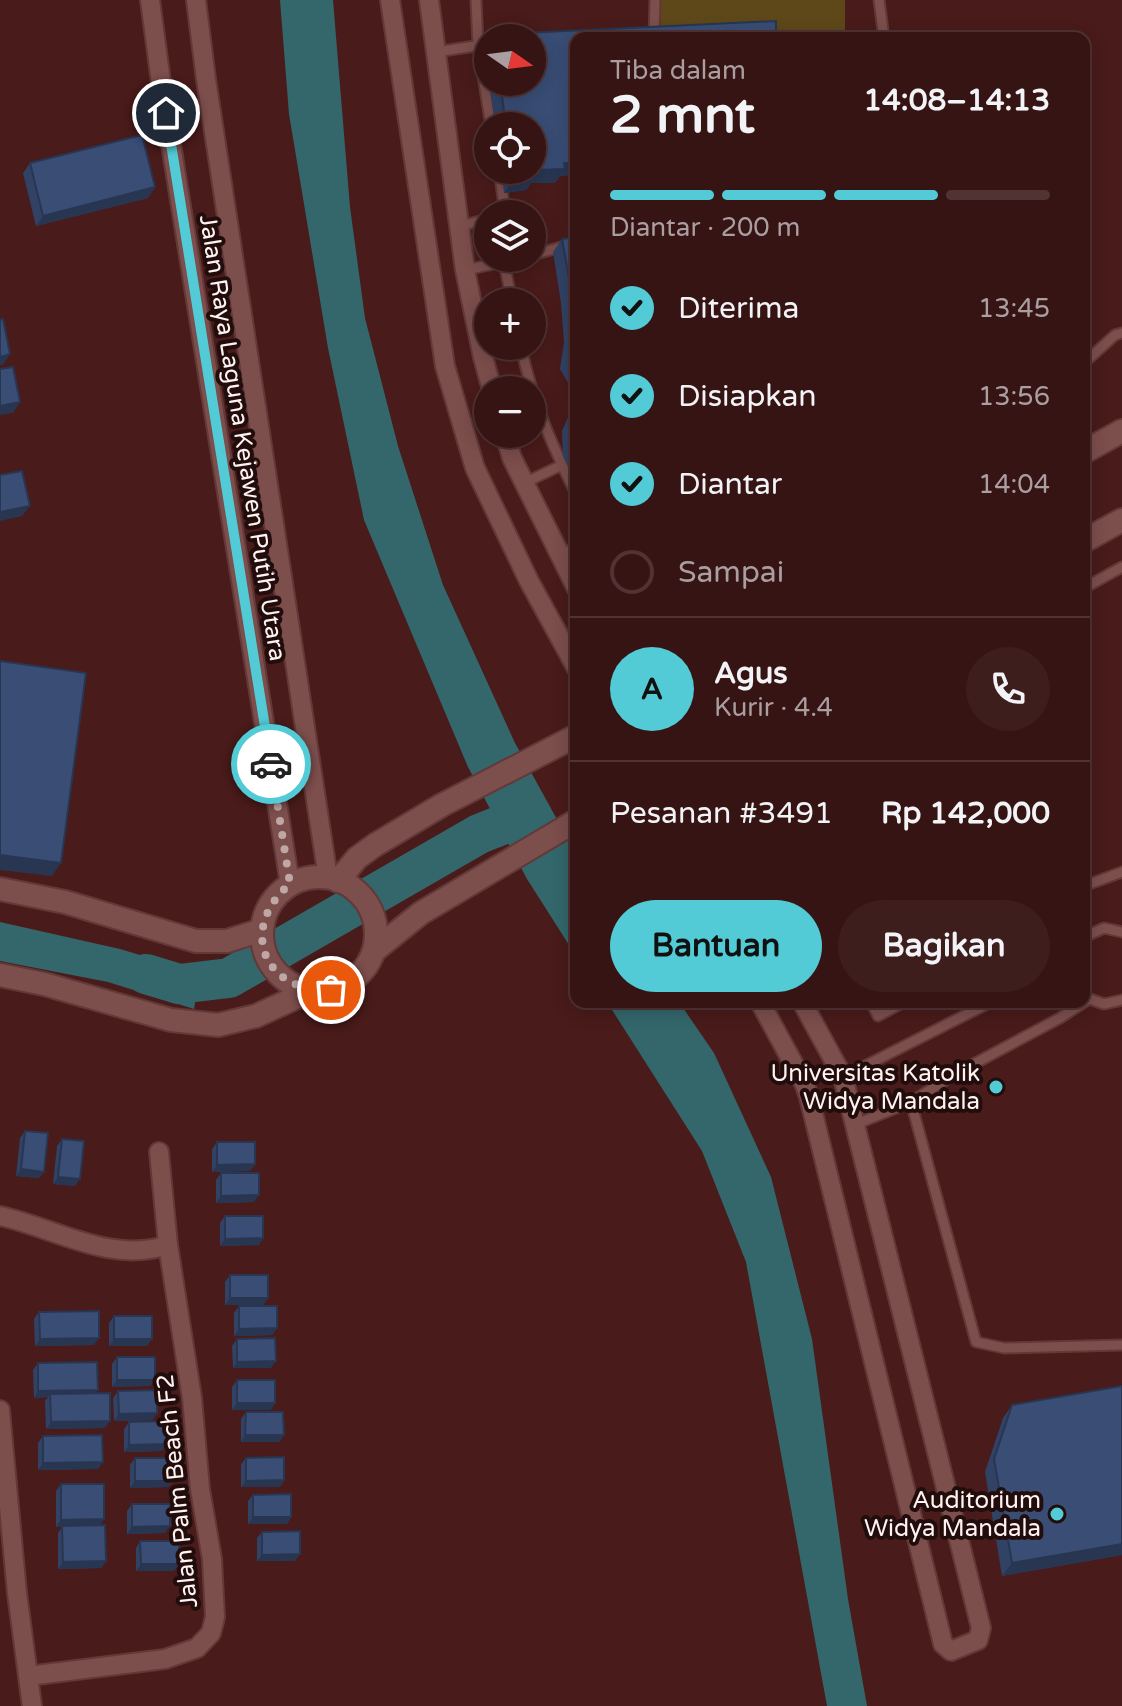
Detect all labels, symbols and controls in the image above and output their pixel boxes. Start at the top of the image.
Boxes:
north arrow [474,24,546,96]
map controls [474,24,546,448]
text: Tiba dalam [610,55,746,86]
pin [132,79,200,147]
text: 14:08–14:13 [863,82,1050,119]
text: 2 mnt [610,84,755,147]
icon: home [144,91,188,135]
button: locate [474,112,546,184]
button: layers [474,200,546,272]
text: Diantar · 200 m [610,212,800,243]
street label: Jalan Raya Laguna Kejawen Putih Utara [193,213,292,663]
icon: check [610,286,654,330]
button: + [474,288,546,360]
text: Diterima [678,290,799,327]
text: 13:45 [978,293,1050,324]
icon: check [610,374,654,418]
button: − [474,376,546,448]
text: Disiapkan [678,378,817,415]
text: 13:56 [978,381,1050,412]
icon: check [610,462,654,506]
text: Diantar [678,466,782,503]
text: 14:04 [978,469,1050,500]
text: Sampai [678,554,784,591]
button: phone [966,647,1050,731]
text: Agus [714,655,788,692]
text: A [641,671,663,708]
text: Kurir · 4.4 [714,692,833,723]
courier [231,724,311,804]
icon: car [249,742,293,786]
text: Pesanan #3491 [610,795,833,832]
text: Rp 142,000 [881,795,1050,832]
button: Bantuan [610,900,822,992]
button: Bagikan [838,900,1050,992]
pin [297,956,365,1024]
icon: bag [309,968,353,1012]
place label: Universitas Katolik Widya Mandala [771,1059,980,1116]
marker: Universitas Katolik Widya Mandala [987,1078,1005,1096]
street label: Jalan Palm Beach F2 [151,1373,204,1609]
place label: Auditorium Widya Mandala [864,1486,1041,1543]
marker: Auditorium Widya Mandala [1048,1505,1066,1523]

